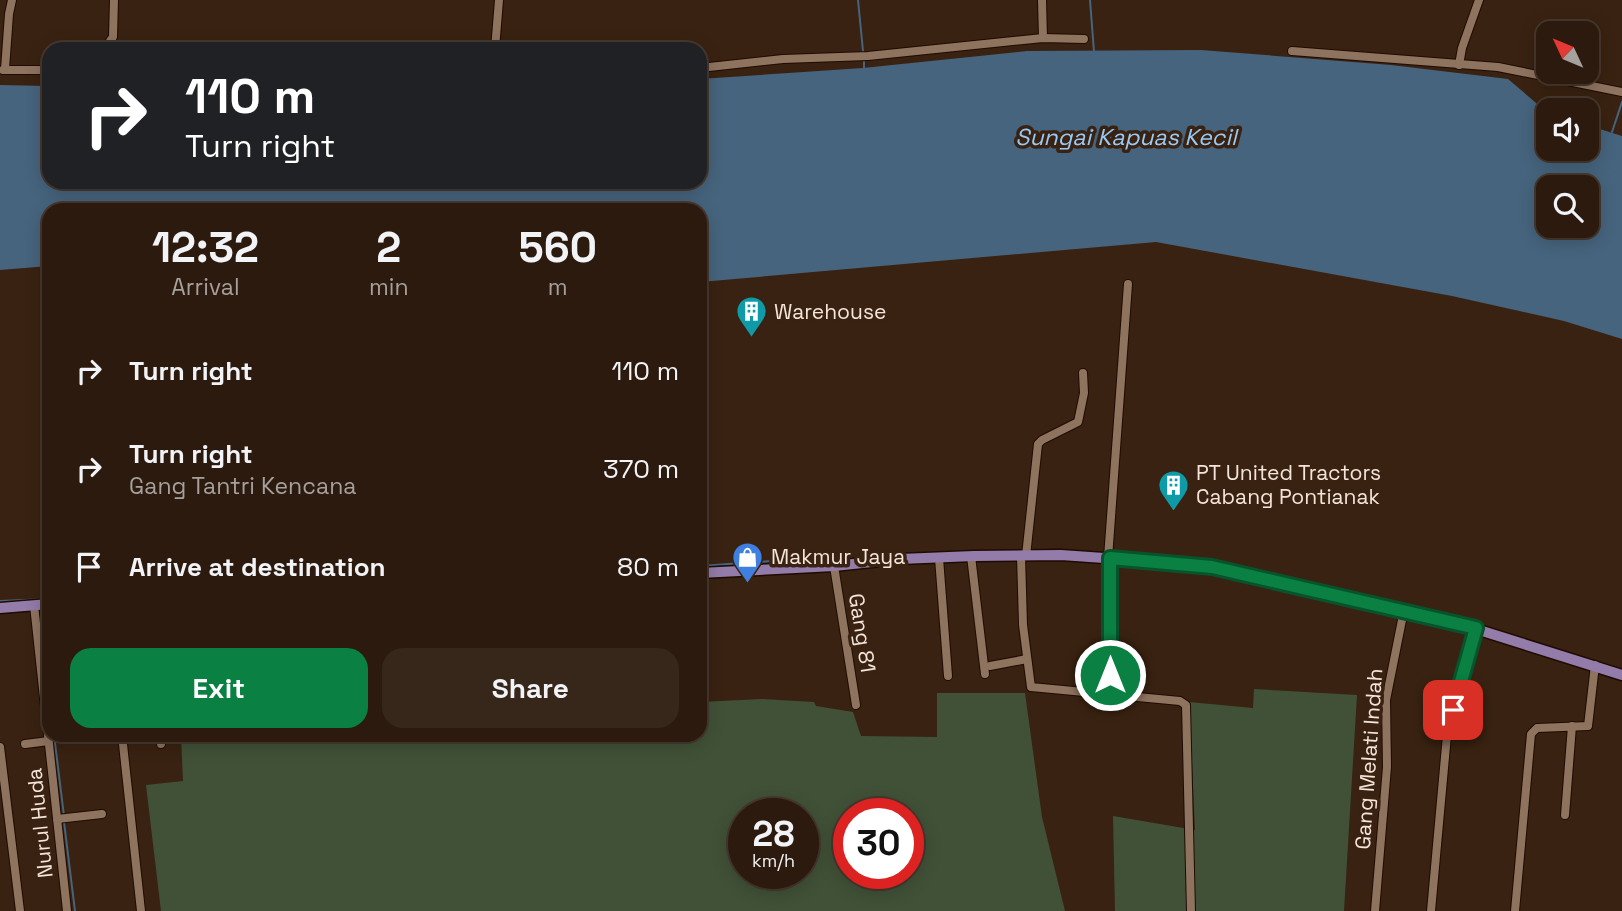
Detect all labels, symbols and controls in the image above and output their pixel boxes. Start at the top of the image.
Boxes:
north arrow [1536,21,1600,84]
map controls [1536,21,1599,238]
text: 110 m [185,65,315,127]
icon: right [70,70,161,161]
button: sound [1536,98,1599,161]
water label: Sungai Kapuas Kecil [1015,122,1239,152]
text: Turn right [185,126,335,166]
button: search [1536,175,1599,238]
text: 12:32 [152,221,259,274]
text: 2 [376,221,401,274]
text: 560 [519,221,597,274]
text: Arrival [171,272,240,302]
text: min [369,272,409,302]
text: m [548,272,568,302]
building icon: Warehouse [734,295,768,339]
place label: Warehouse [774,298,886,325]
icon: right [70,352,108,390]
text: Turn right [129,354,253,388]
text: 110 m [612,354,679,388]
text: Turn right [129,437,253,471]
icon: right [70,450,108,488]
text: 370 m [603,452,679,486]
place label: PT United Tractors Cabang Pontianak [1196,459,1381,510]
building icon: PT United Tractors Cabang Pontianak [1156,468,1190,512]
text: Gang Tantri Kencana [129,471,356,501]
shop icon: Makmur Jaya [731,540,765,584]
place label: Makmur Jaya [771,543,905,570]
icon: arrive [70,548,108,586]
text: Arrive at destination [129,550,386,584]
text: 80 m [617,550,679,584]
street label: Gang 81 [843,592,882,674]
position arrow [1073,638,1147,712]
button: Exit [70,648,368,728]
button: Share [382,648,679,728]
street label: Gang Melati Indah [1349,667,1388,850]
pin [1423,680,1483,740]
icon: arrive [1434,691,1472,729]
street label: Nurul Huda [20,767,59,879]
speed limit sign: 30 [833,798,924,889]
text: 28 [753,812,794,856]
text: km/h [752,849,795,872]

